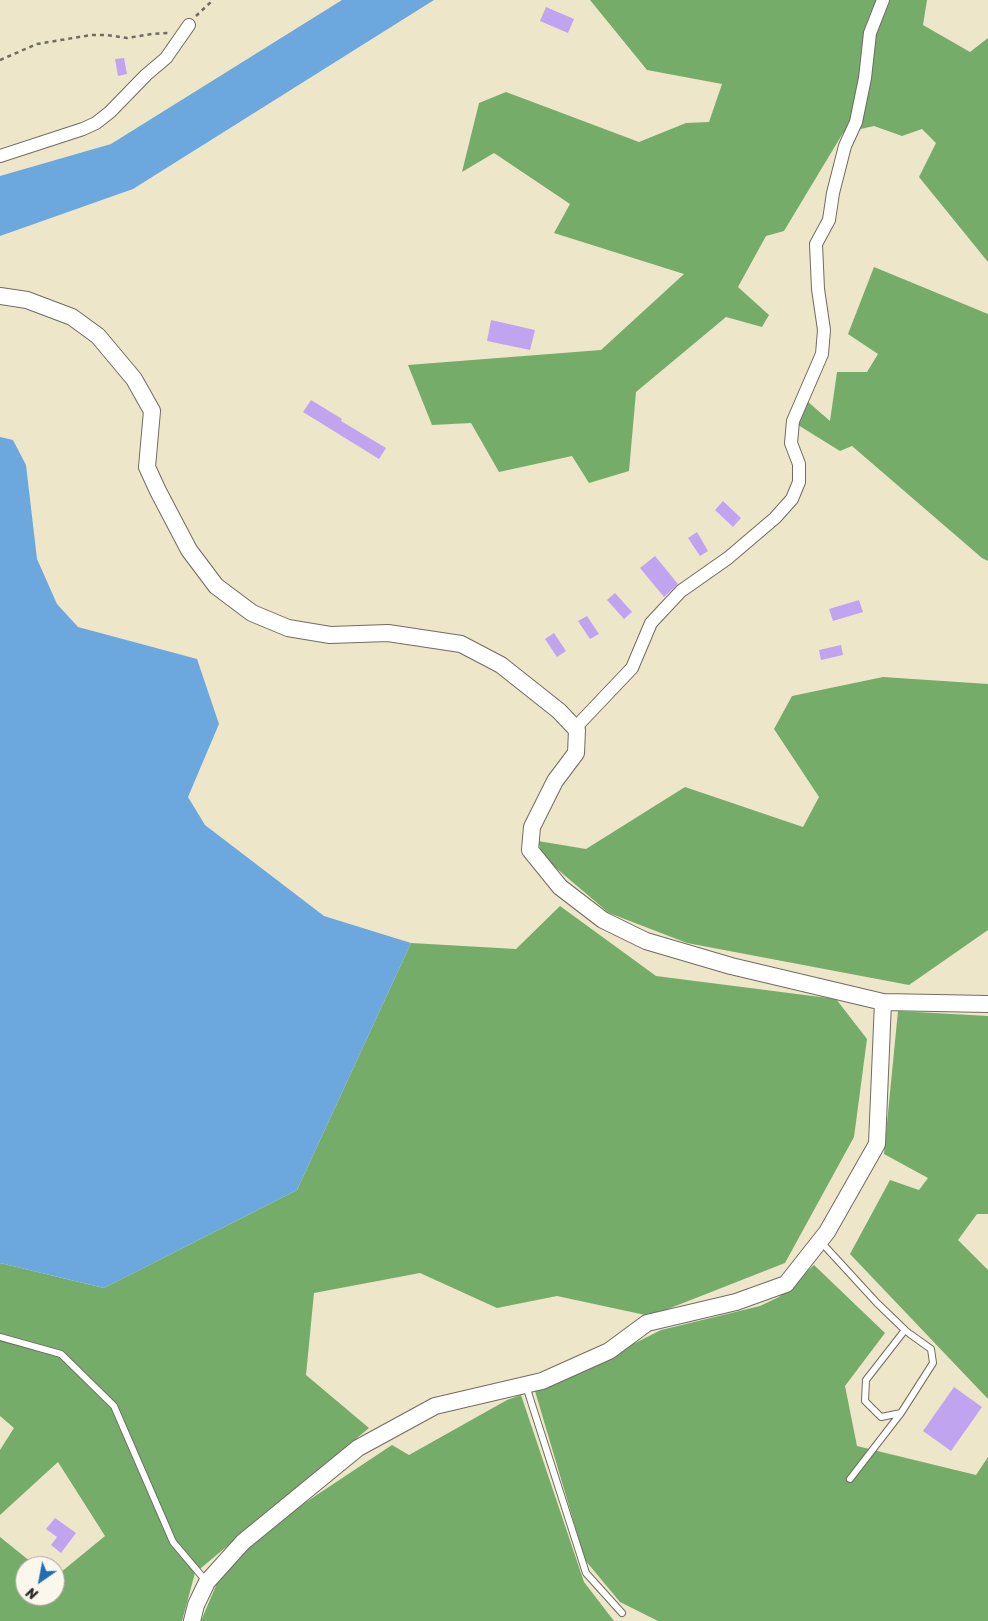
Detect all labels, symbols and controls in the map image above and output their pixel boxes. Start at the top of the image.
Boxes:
north arrow [15,1556,65,1606]
text: N [21,1580,43,1606]

